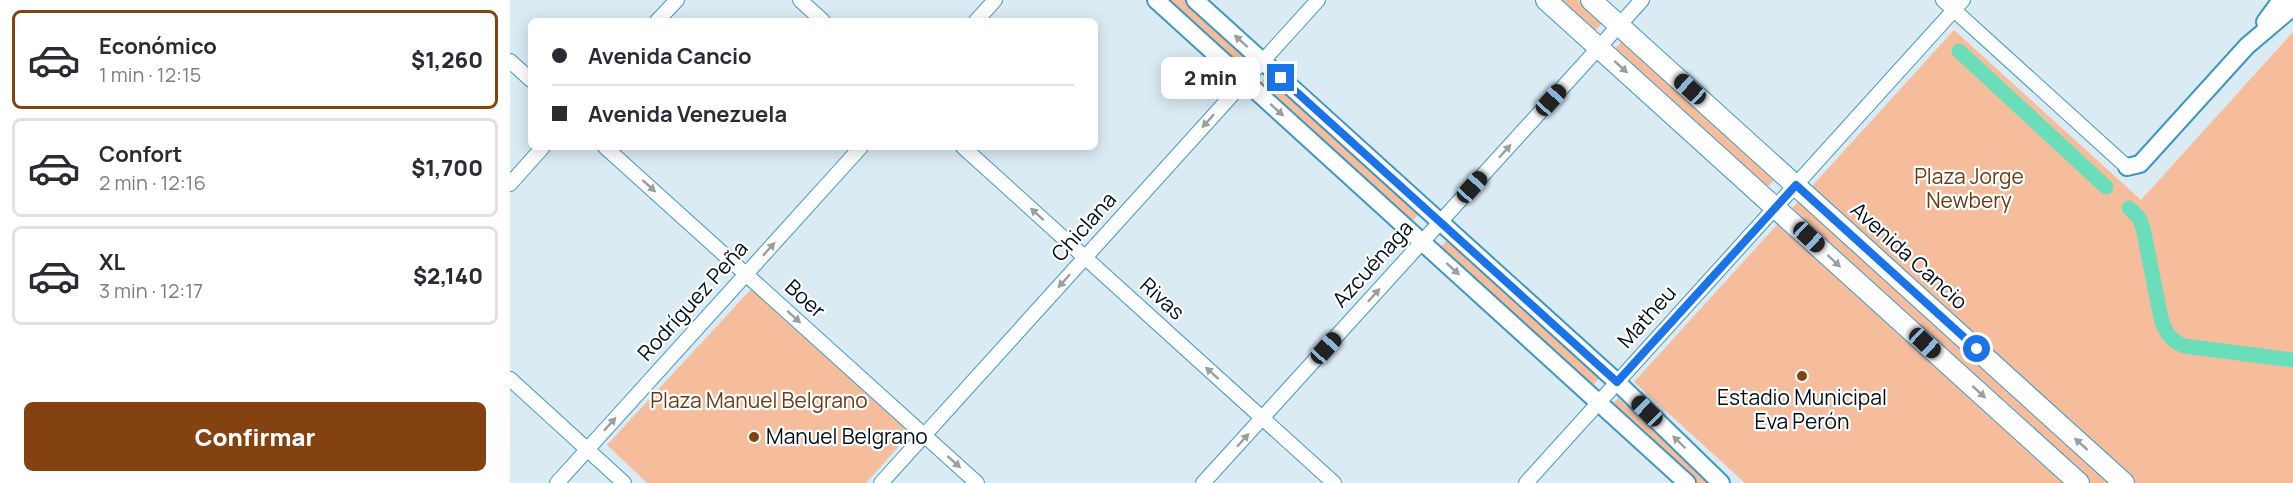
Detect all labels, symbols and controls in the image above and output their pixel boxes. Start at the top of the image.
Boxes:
text: Económico [99,31,217,61]
icon: car [27,33,81,87]
one-way arrow [1233,34,1248,48]
text: Avenida Cancio [588,41,752,71]
text: $1,260 [411,45,483,75]
callout: 2 min [1161,57,1260,99]
one-way arrow [1613,60,1628,73]
text: 1 min · 12:15 [99,61,201,88]
text: 2 min [1184,64,1237,91]
route end [1267,64,1294,91]
car [1671,70,1709,108]
car [1532,81,1570,119]
text: Avenida Venezuela [588,99,787,129]
one-way arrow [1269,103,1284,116]
one-way arrow [1202,114,1216,128]
text: Confort [99,139,182,169]
icon: car [27,141,81,195]
one-way arrow [1498,144,1511,159]
text: $1,700 [411,153,483,183]
park label: Plaza Jorge Newbery [1914,162,2024,214]
car [1453,168,1491,206]
text: 2 min · 12:16 [99,169,206,196]
one-way arrow [641,179,656,192]
street label: Chiclana [1045,186,1122,267]
street label: Avenida Cancio [1845,195,1974,315]
one-way arrow [1029,207,1044,221]
street label: Azcuénaga [1326,214,1419,313]
car [1790,218,1828,256]
street label: Rodríguez Peña [631,234,754,366]
one-way arrow [762,241,776,256]
text: XL [99,247,125,277]
icon: car [27,249,81,303]
one-way arrow [1827,254,1842,268]
text: $2,140 [413,261,483,291]
one-way arrow [1445,262,1460,276]
street label: Rivas [1134,271,1191,326]
street label: Boer [780,273,832,324]
one-way arrow [1057,274,1071,288]
text: 3 min · 12:17 [99,277,203,304]
street label: Matheu [1611,279,1682,354]
one-way arrow [1367,288,1381,303]
one-way arrow [786,310,801,324]
car [1906,324,1944,362]
car [1307,329,1345,367]
route start [1963,335,1990,362]
one-way arrow [1205,366,1220,380]
marker: Estadio Municipal Eva Perón [1795,369,1809,383]
place label: Estadio Municipal Eva Perón [1717,383,1887,435]
one-way arrow [1971,385,1986,399]
park label: Plaza Manuel Belgrano [650,386,868,414]
car [1628,392,1666,430]
button: Confirmar [24,402,486,471]
one-way arrow [603,417,616,432]
place label: Manuel Belgrano [766,422,928,450]
marker: Manuel Belgrano [747,430,761,444]
one-way arrow [1236,432,1250,447]
one-way arrow [1672,436,1686,450]
one-way arrow [2073,437,2088,451]
one-way arrow [946,455,961,469]

